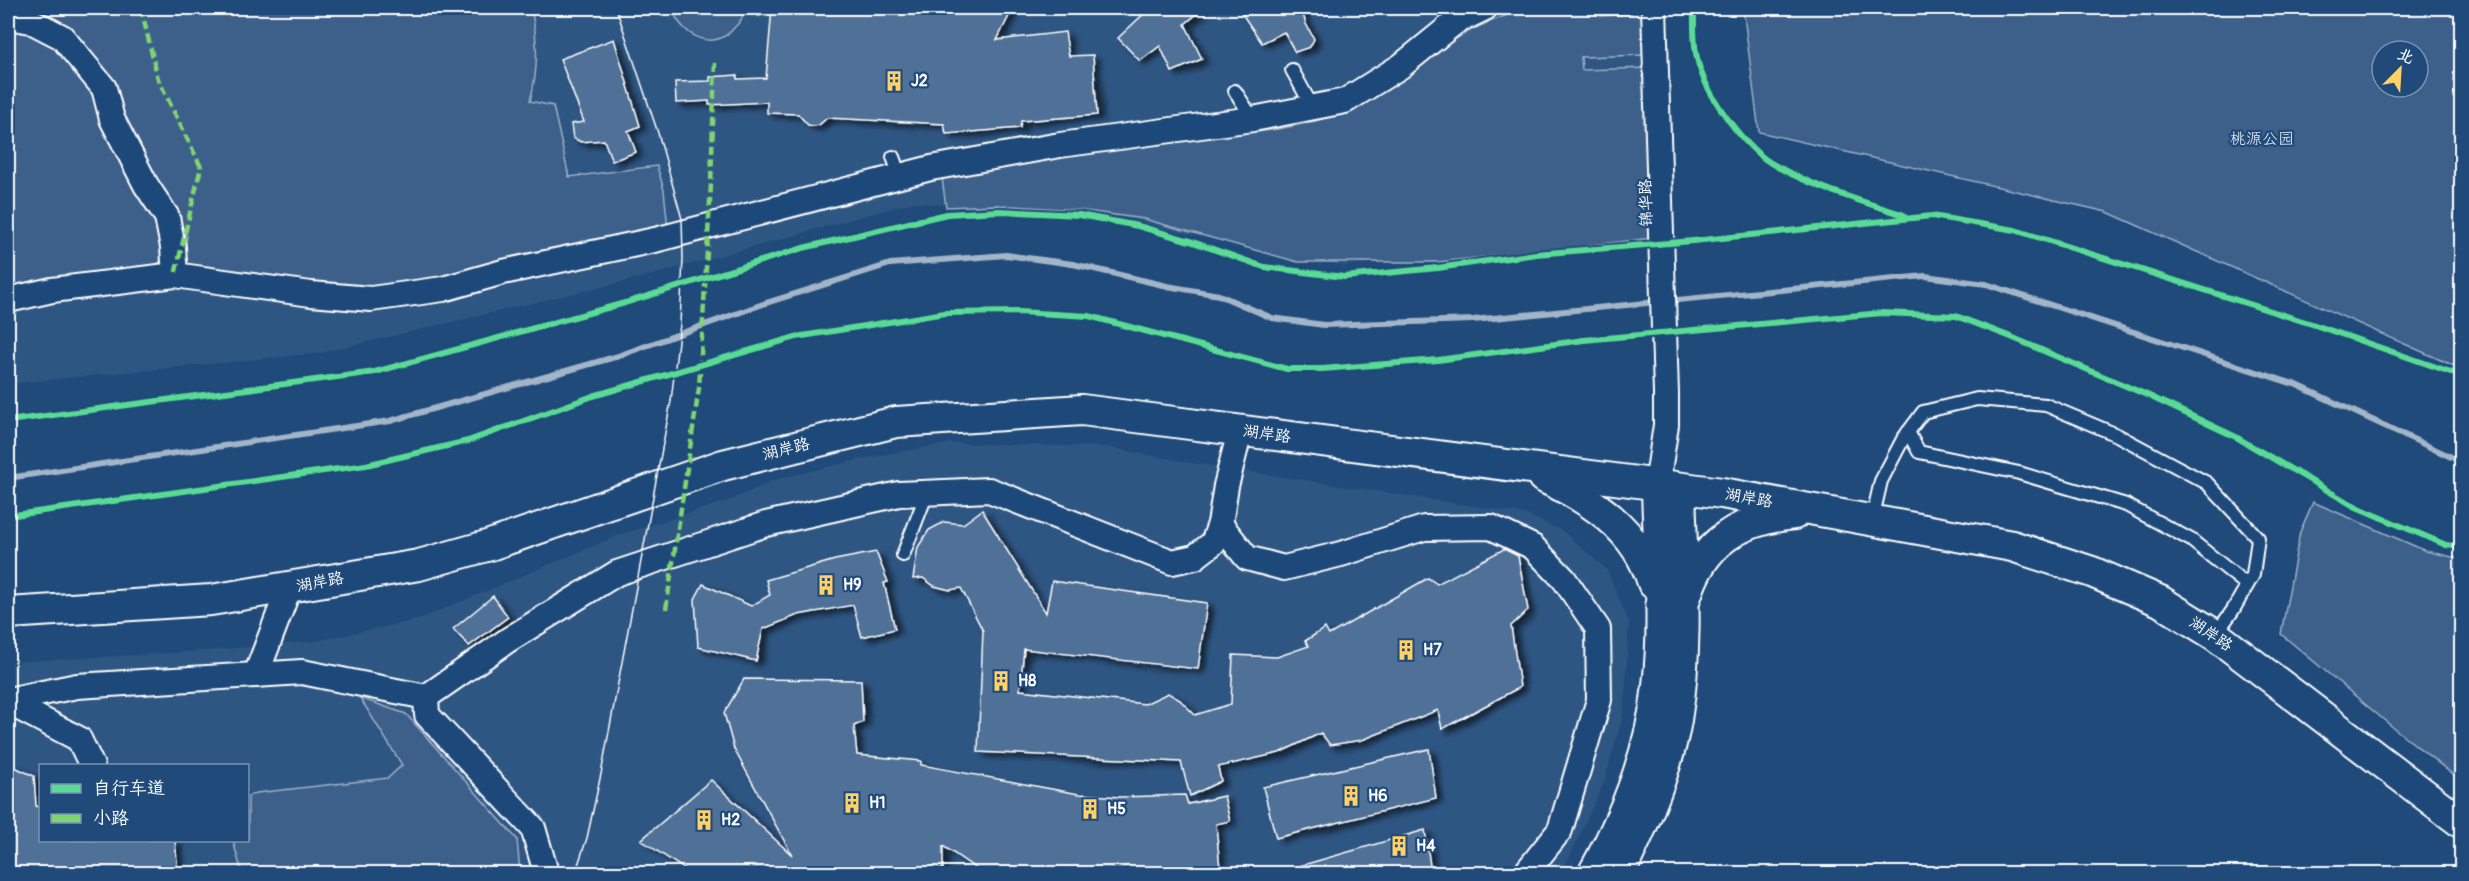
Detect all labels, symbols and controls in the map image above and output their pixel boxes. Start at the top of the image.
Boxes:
north arrow [2370,39,2430,99]
text: 北 [2394,44,2417,69]
building icon: J2 [882,69,906,93]
place label: J2 [911,71,928,91]
park label: 桃源公园 [2230,129,2294,149]
street label: 锦华路 [1635,179,1657,227]
street label: 湖岸路 [1242,421,1292,447]
street label: 湖岸路 [760,433,812,465]
street label: 湖岸路 [1724,484,1774,512]
street label: 湖岸路 [295,568,345,596]
building icon: H9 [814,573,838,597]
place label: H9 [843,575,861,595]
street label: 湖岸路 [2186,612,2236,656]
building icon: H7 [1394,638,1418,662]
place label: H7 [1423,640,1442,660]
building icon: H8 [989,669,1013,693]
place label: H8 [1018,671,1036,691]
legend [39,764,249,842]
text: 自行车道 [93,777,165,800]
building icon: H6 [1339,784,1363,808]
place label: H6 [1368,786,1387,806]
building icon: H1 [840,791,864,815]
place label: H1 [869,793,885,813]
building icon: H5 [1078,797,1102,821]
place label: H5 [1107,799,1126,819]
text: 小路 [93,807,129,830]
building icon: H2 [692,808,716,832]
place label: H2 [721,810,740,830]
building icon: H4 [1387,834,1411,858]
place label: H4 [1416,836,1436,856]

